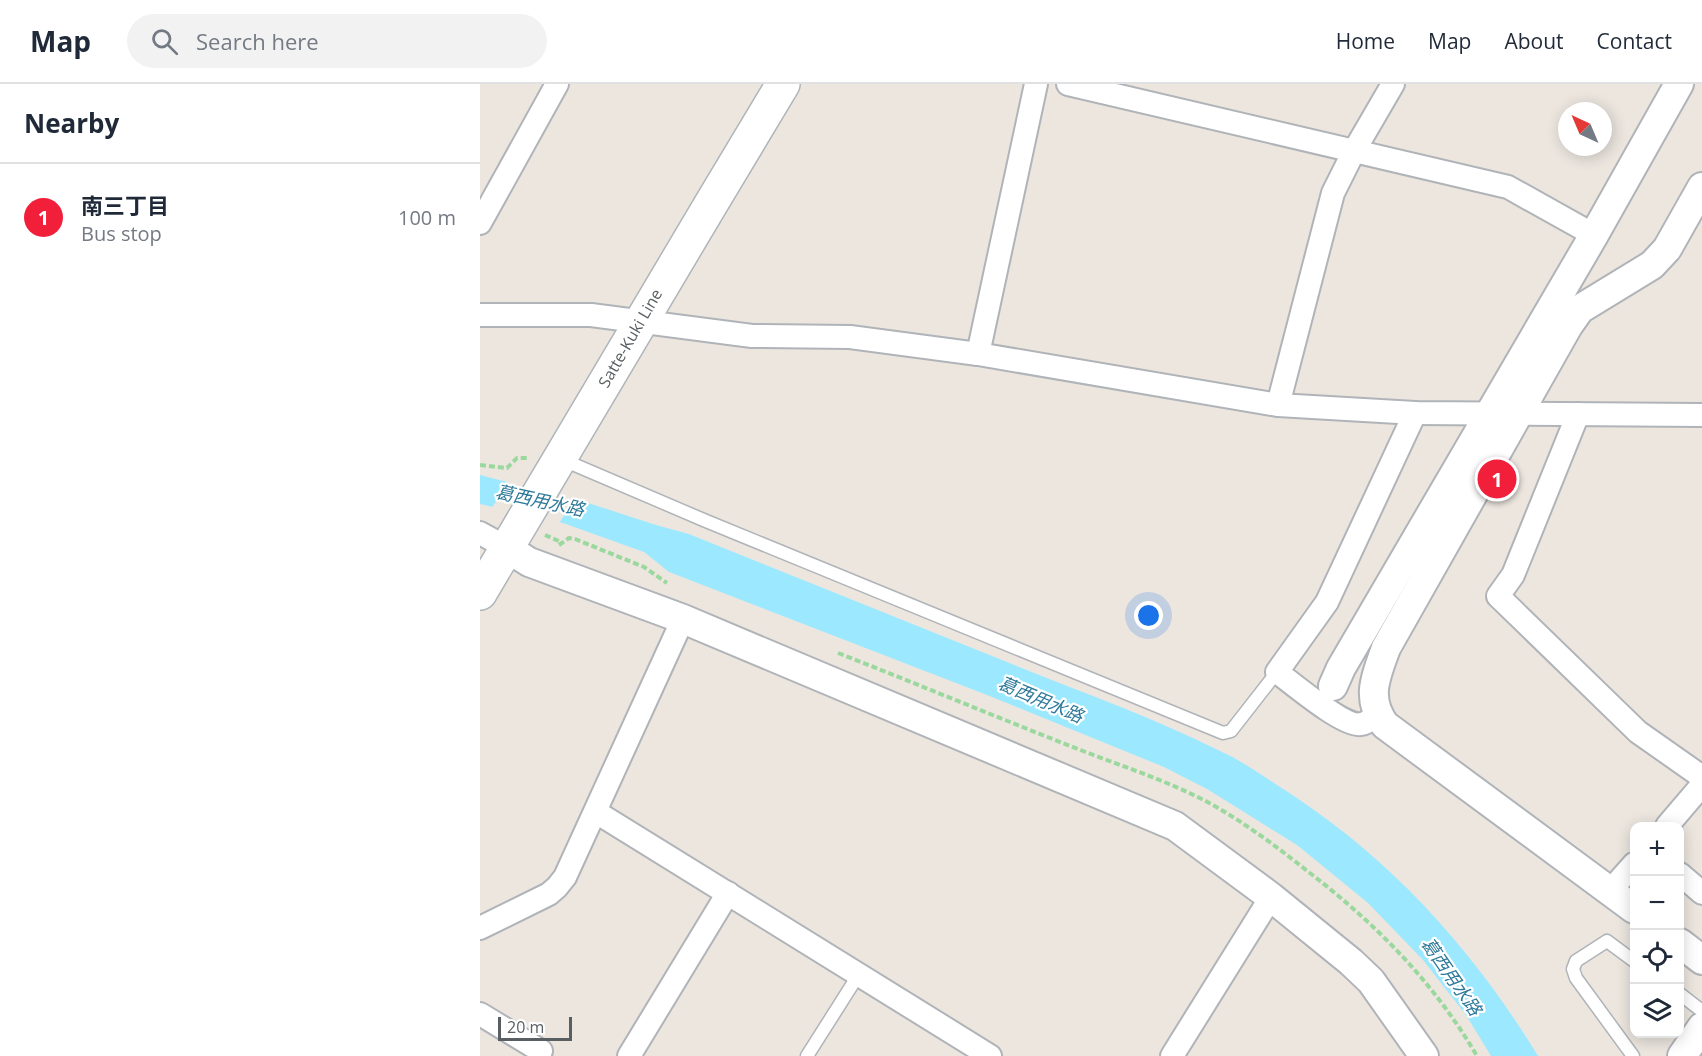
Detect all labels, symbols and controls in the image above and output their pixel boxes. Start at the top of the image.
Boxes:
search box [127,14,547,68]
text: Map [30,22,91,60]
icon: search [148,25,181,58]
text: Search here [196,26,319,56]
text: Home [1336,27,1395,55]
text: Map [1428,27,1471,55]
text: About [1504,27,1564,55]
text: Contact [1597,27,1672,55]
north arrow [1558,102,1612,156]
text: Nearby [24,105,119,141]
text: 南三丁目 [81,190,169,220]
text: 1 [38,204,49,231]
text: 100 m [398,204,456,231]
text: Bus stop [81,220,162,247]
street label: Satte-Kuki Line [593,285,667,391]
pin: 1 [1478,456,1516,502]
water label: 葛西用水路 [493,479,588,522]
your location [1134,601,1163,630]
water label: 葛西用水路 [995,670,1089,728]
map controls [1630,822,1684,1038]
button: + [1630,822,1684,876]
button: − [1630,876,1684,930]
button: locate [1630,930,1684,984]
water label: 葛西用水路 [1416,932,1489,1021]
button: layers [1630,984,1684,1038]
scale bar [498,1014,572,1042]
text: 20 m [507,1016,544,1038]

